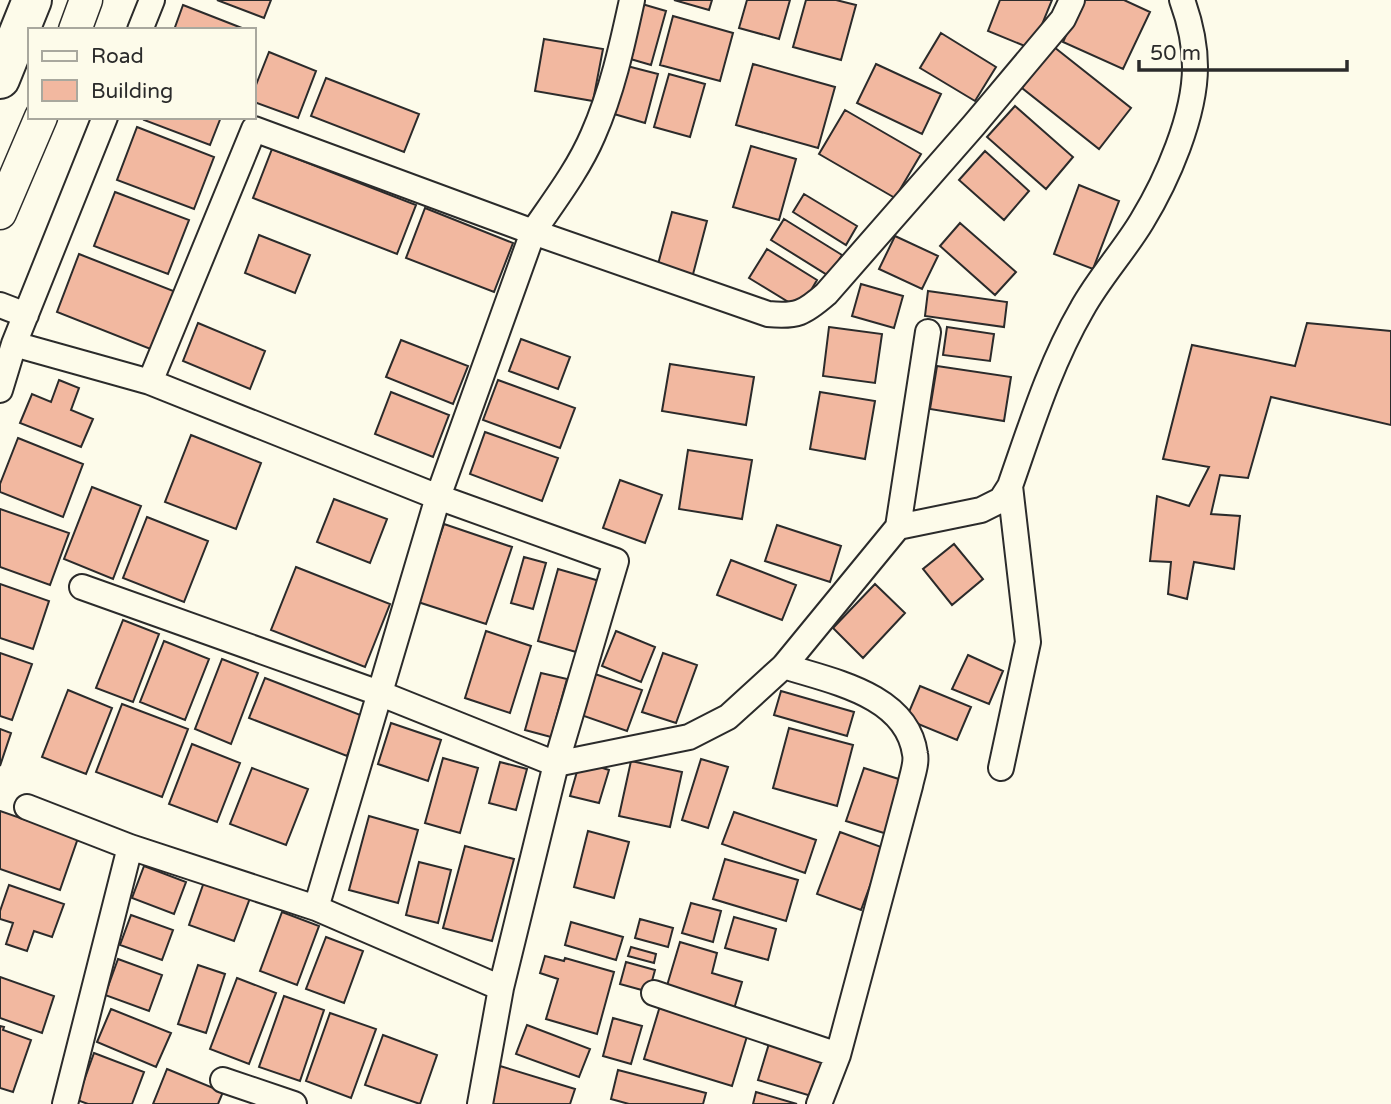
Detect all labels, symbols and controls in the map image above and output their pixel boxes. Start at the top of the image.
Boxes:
legend [28,28,256,119]
scale bar [1139,28,1347,72]
text: 50 m [1150,41,1201,66]
text: Road [91,44,144,69]
text: Building [91,79,173,104]

